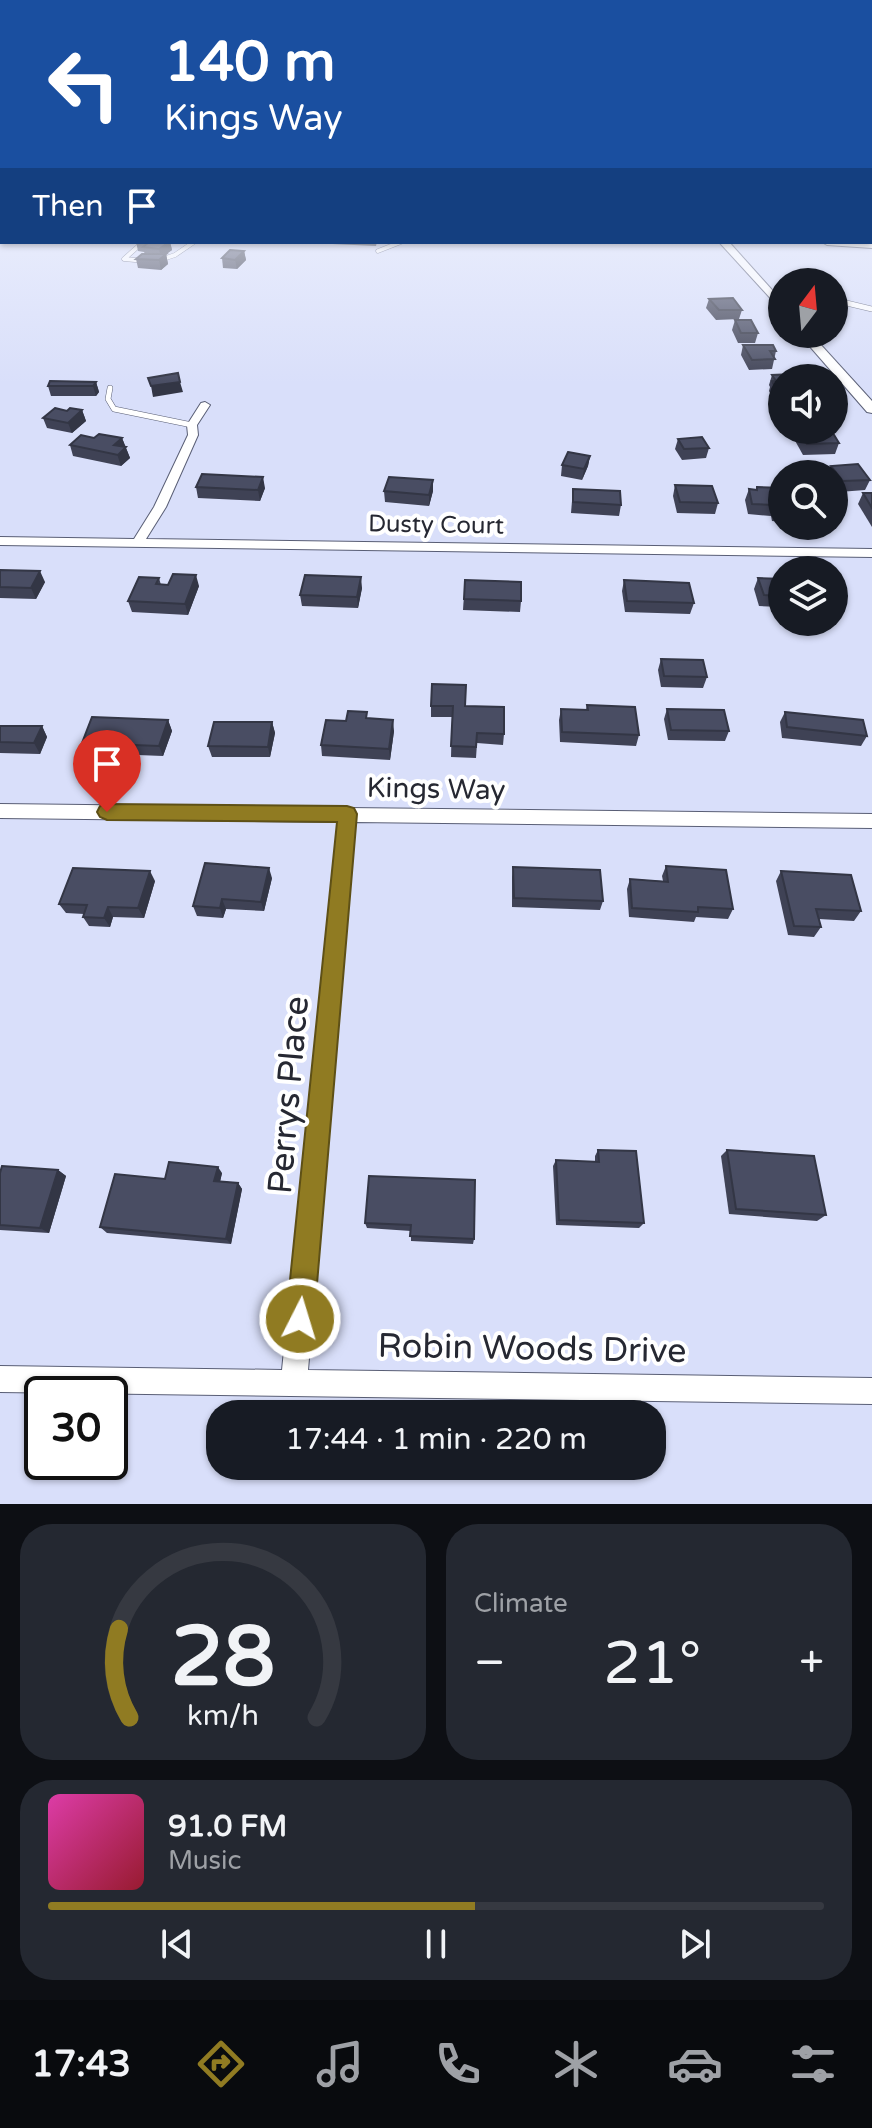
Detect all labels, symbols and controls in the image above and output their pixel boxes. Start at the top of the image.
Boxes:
text: 140 m [164,29,335,96]
icon: left [32,32,136,136]
text: Kings Way [164,97,343,140]
icon: arrive [120,184,164,228]
text: Then [32,188,104,225]
north arrow [768,268,848,348]
map controls [768,268,848,636]
button: sound [768,364,848,444]
button: search [768,460,848,540]
street label: Dusty Court [368,509,504,541]
button: layers [768,556,848,636]
pin [73,730,141,812]
icon: arrive [85,742,129,786]
street label: Kings Way [366,771,506,807]
street label: Perrys Place [260,994,318,1196]
position arrow [258,1277,342,1361]
street label: Robin Woods Drive [377,1326,687,1372]
speed limit sign: 30 [24,1376,128,1480]
text: 17:44 · 1 min · 220 m [285,1421,587,1458]
text: Climate [474,1588,568,1619]
text: 28 [171,1608,275,1708]
text: 21° [603,1628,701,1700]
text: − [474,1637,505,1690]
text: + [799,1637,824,1690]
text: km/h [187,1699,259,1733]
text: 91.0 FM [168,1808,287,1845]
text: Music [168,1845,241,1876]
icon: previous [155,1922,199,1966]
icon: pause [414,1922,458,1966]
icon: next [673,1922,717,1966]
icon: directions [193,2036,249,2092]
icon: music [312,2036,368,2092]
icon: phone [430,2036,486,2092]
icon: climate [548,2036,604,2092]
icon: car [667,2036,723,2092]
icon: filters [785,2036,841,2092]
text: 17:43 [31,2043,131,2086]

